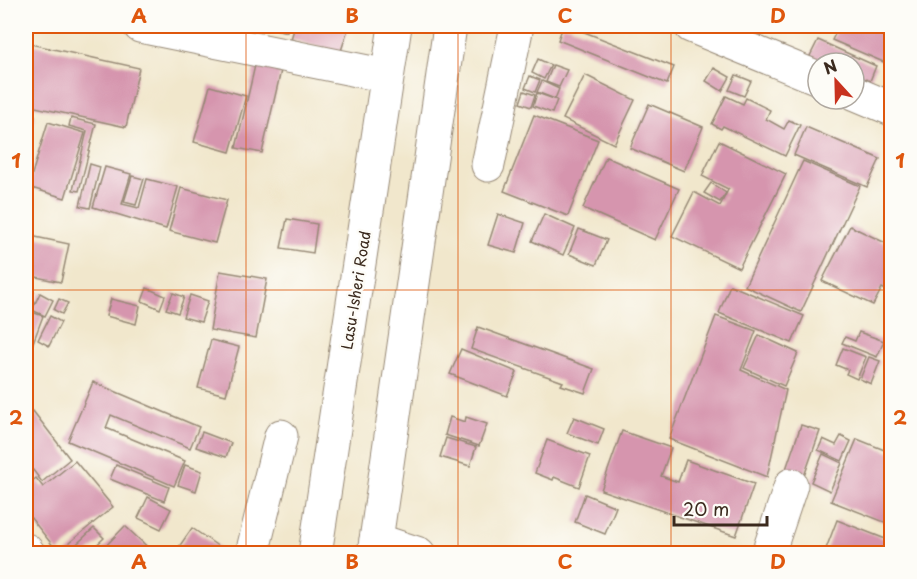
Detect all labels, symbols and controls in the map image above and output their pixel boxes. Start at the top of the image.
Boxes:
text: A [131,0,147,30]
text: B [345,0,359,30]
text: C [557,0,573,30]
text: D [770,0,786,30]
north arrow [806,51,866,111]
text: N [820,53,840,80]
text: 1 [11,145,21,175]
text: 1 [895,145,905,175]
street label: Lasu-Isheri Road [334,229,376,351]
text: 2 [9,402,23,432]
text: 2 [893,402,907,432]
scale bar [674,489,767,527]
text: 20 m [683,495,729,522]
text: A [131,546,147,576]
text: B [345,546,359,576]
text: C [557,546,573,576]
text: D [770,546,786,576]

